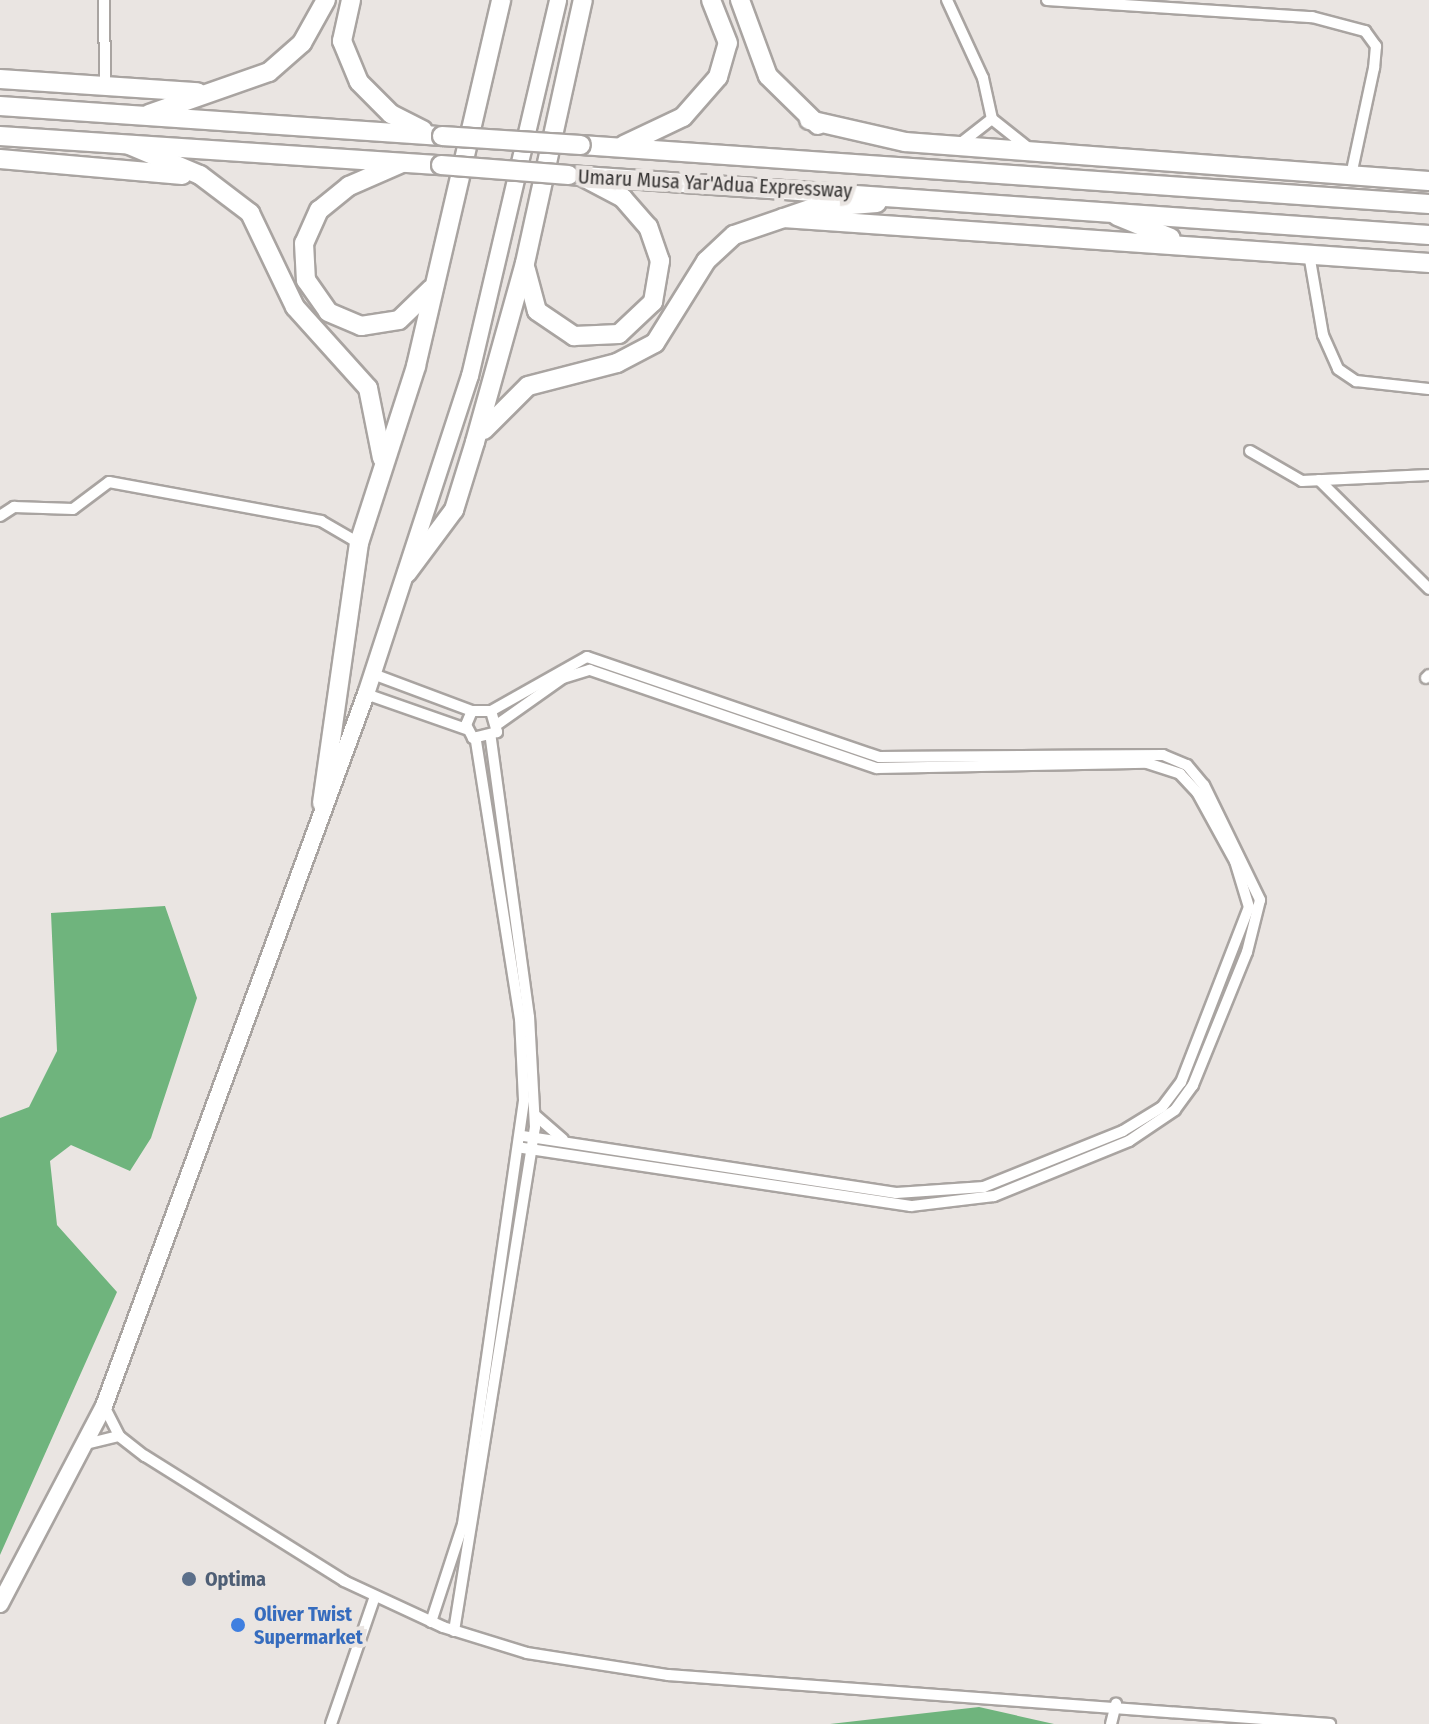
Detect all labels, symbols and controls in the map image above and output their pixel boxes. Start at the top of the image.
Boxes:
street label: Umaru Musa Yar'Adua Expressway [577,165,853,203]
place label: Optima [205,1567,266,1591]
marker: Optima [180,1570,198,1588]
place label: Oliver Twist Supermarket [254,1602,363,1649]
marker: Oliver Twist Supermarket [229,1616,247,1634]

